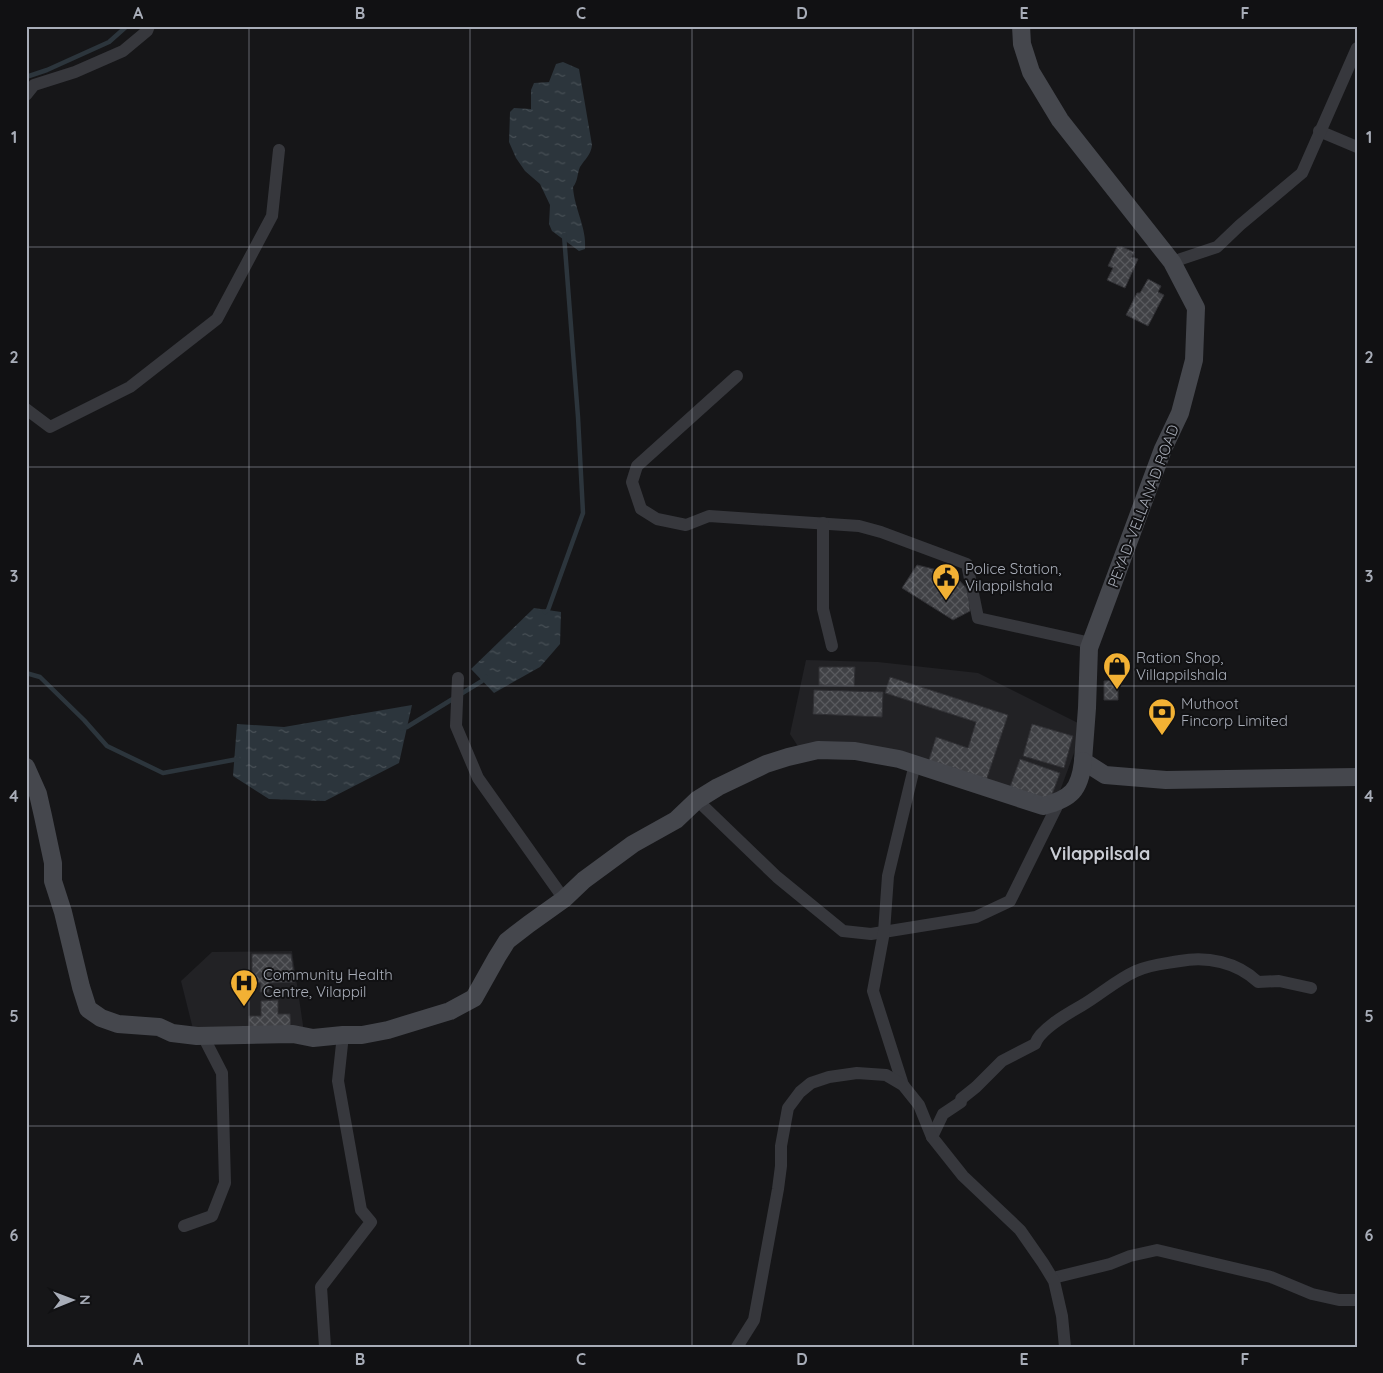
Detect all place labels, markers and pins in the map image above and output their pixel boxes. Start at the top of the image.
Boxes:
place label: Police Station, Vilappilshala [965,559,1061,595]
public building icon: Police Station, Vilappilshala [931,562,961,601]
place label: Ration Shop, Villappilshala [1136,648,1227,684]
shop icon: Ration Shop, Villappilshala [1102,651,1132,690]
place label: Muthoot Fincorp Limited [1181,694,1288,730]
bank icon: Muthoot Fincorp Limited [1147,697,1177,736]
place label: Community Health Centre, Vilappil [263,965,393,1001]
hospital icon: Community Health Centre, Vilappil [229,968,259,1007]

